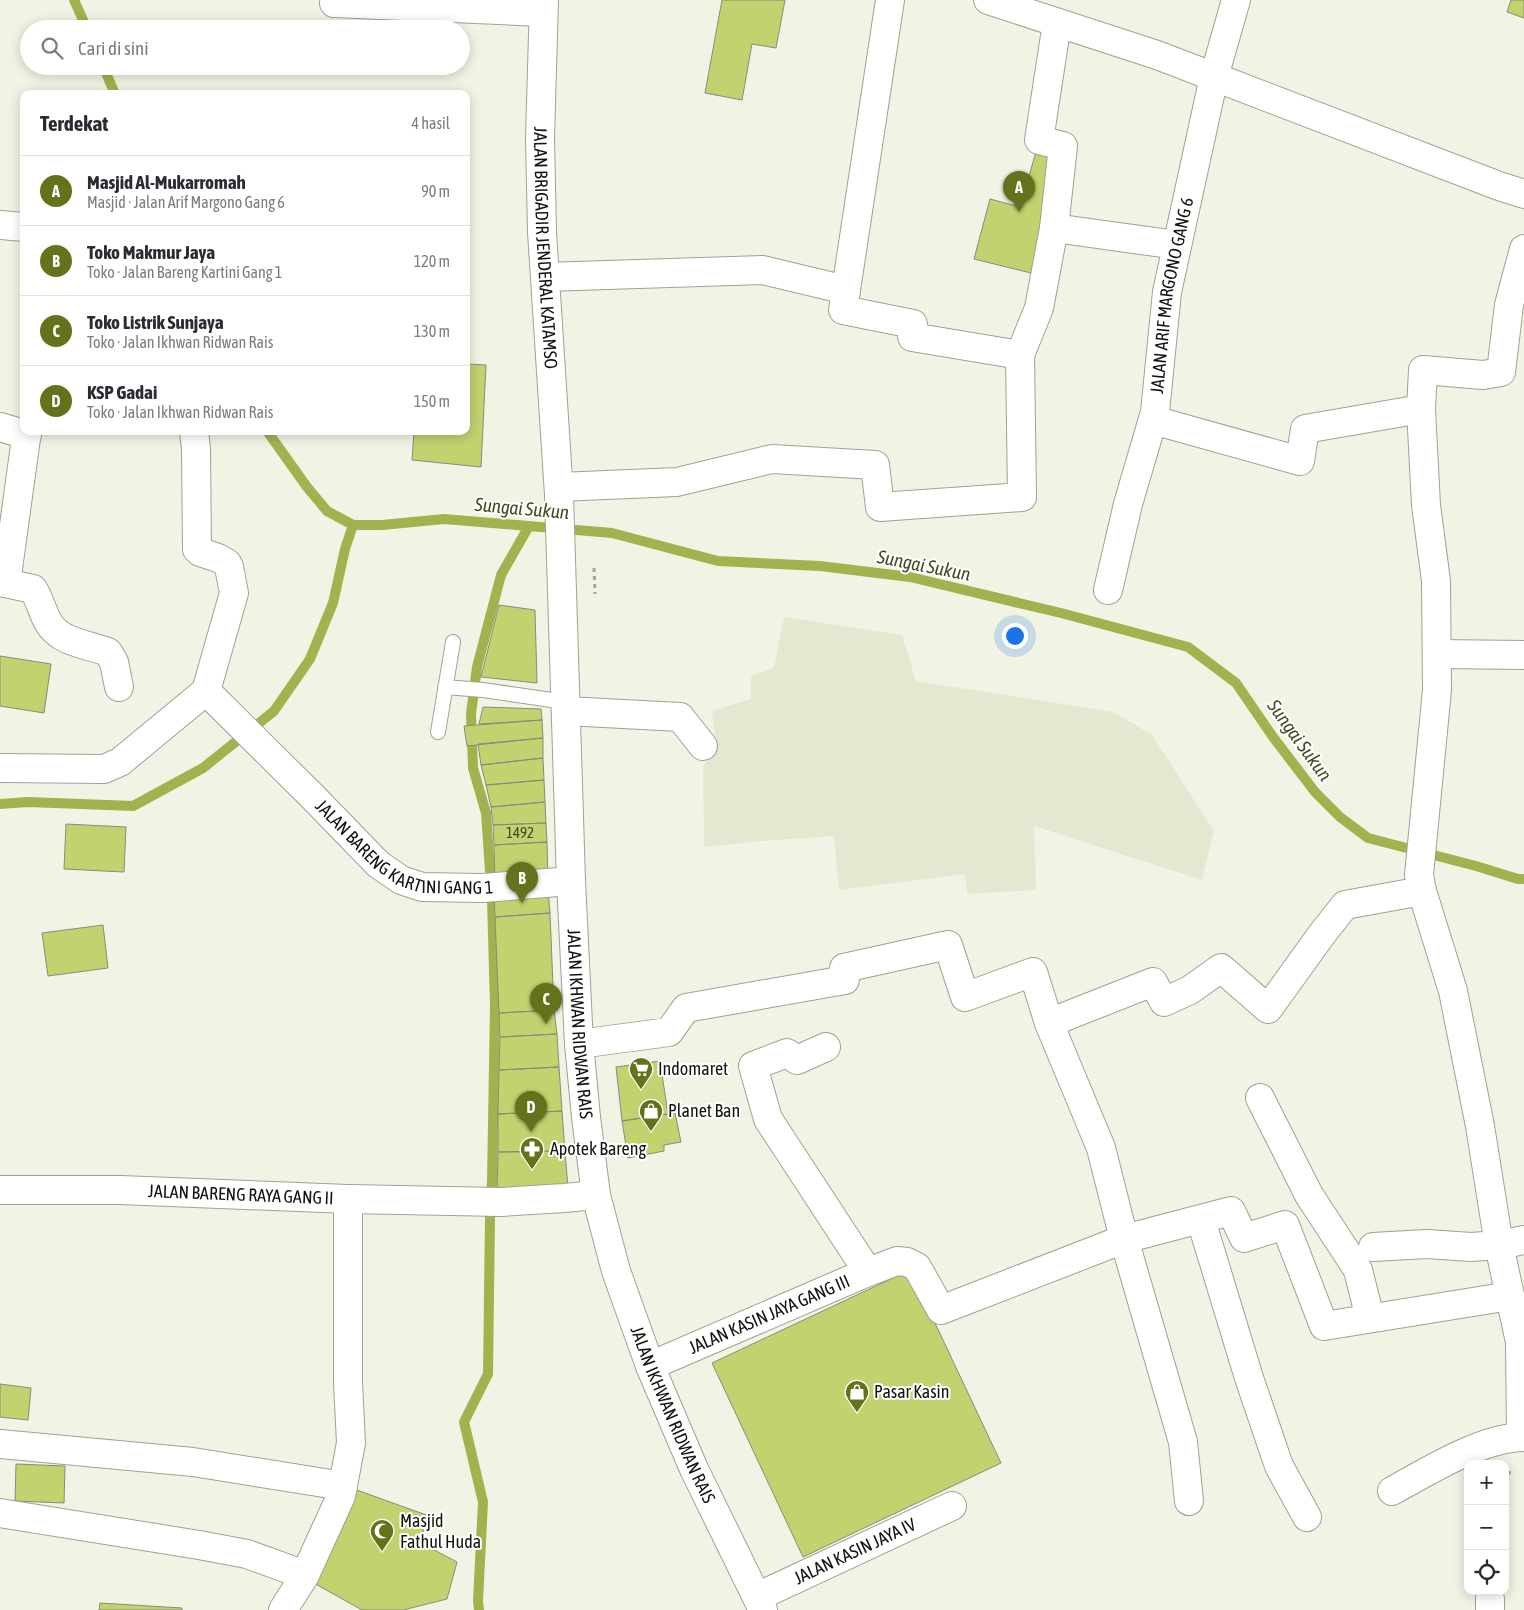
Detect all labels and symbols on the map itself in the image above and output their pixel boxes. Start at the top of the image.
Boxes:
street label: JALAN BRIGADIR JENDERAL KATAMSO [530,126,562,369]
pin: A [1003,171,1035,212]
street label: JALAN ARIF MARGONO GANG 6 [1146,195,1197,395]
water label: Sungai Sukun [473,493,570,523]
water label: Sungai Sukun [874,545,973,585]
your location [1002,623,1028,649]
water label: Sungai Sukun [1263,694,1337,785]
street label: JALAN BARENG KARTINI GANG 1 [311,795,494,898]
house number: 1492 [506,824,534,841]
pin: B [506,862,538,903]
street label: JALAN IKHWAN RIDWAN RAIS [563,929,597,1120]
pin: C [530,983,562,1024]
supermarket icon: Indomaret [628,1056,654,1090]
place label: Indomaret [658,1058,728,1079]
pin: D [515,1091,547,1132]
shop icon: Planet Ban [638,1098,664,1132]
place label: Planet Ban [668,1100,740,1121]
pharmacy icon: Apotek Bareng [519,1136,545,1170]
place label: Apotek Bareng [550,1138,646,1159]
street label: JALAN BARENG RAYA GANG II [148,1180,334,1208]
street label: JALAN KASIN JAYA GANG III [685,1270,853,1358]
street label: JALAN IKHWAN RIDWAN RAIS [627,1323,720,1507]
shop icon: Pasar Kasin [844,1379,870,1413]
place label: Pasar Kasin [874,1381,949,1402]
place label: Masjid Fathul Huda [400,1510,481,1552]
street label: JALAN KASIN JAYA IV [790,1513,919,1588]
mosque icon: Masjid Fathul Huda [369,1518,395,1552]

